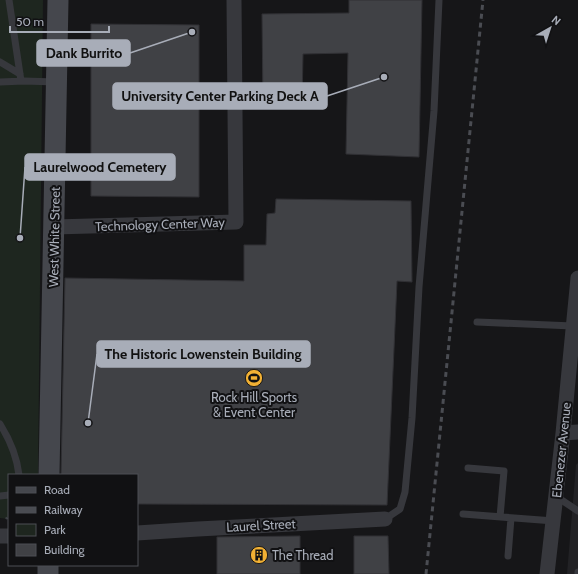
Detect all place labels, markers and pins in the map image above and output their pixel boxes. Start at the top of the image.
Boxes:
callout: Dank Burrito [37,40,130,66]
callout: University Center Parking Deck A [113,83,327,109]
callout: Laurelwood Cemetery [25,154,175,180]
callout: The Historic Lowenstein Building [97,341,310,367]
sports icon: Rock Hill Sports & Event Center [244,368,264,388]
place label: Rock Hill Sports & Event Center [211,389,298,420]
building icon: The Thread [249,545,269,565]
place label: The Thread [272,547,333,563]

